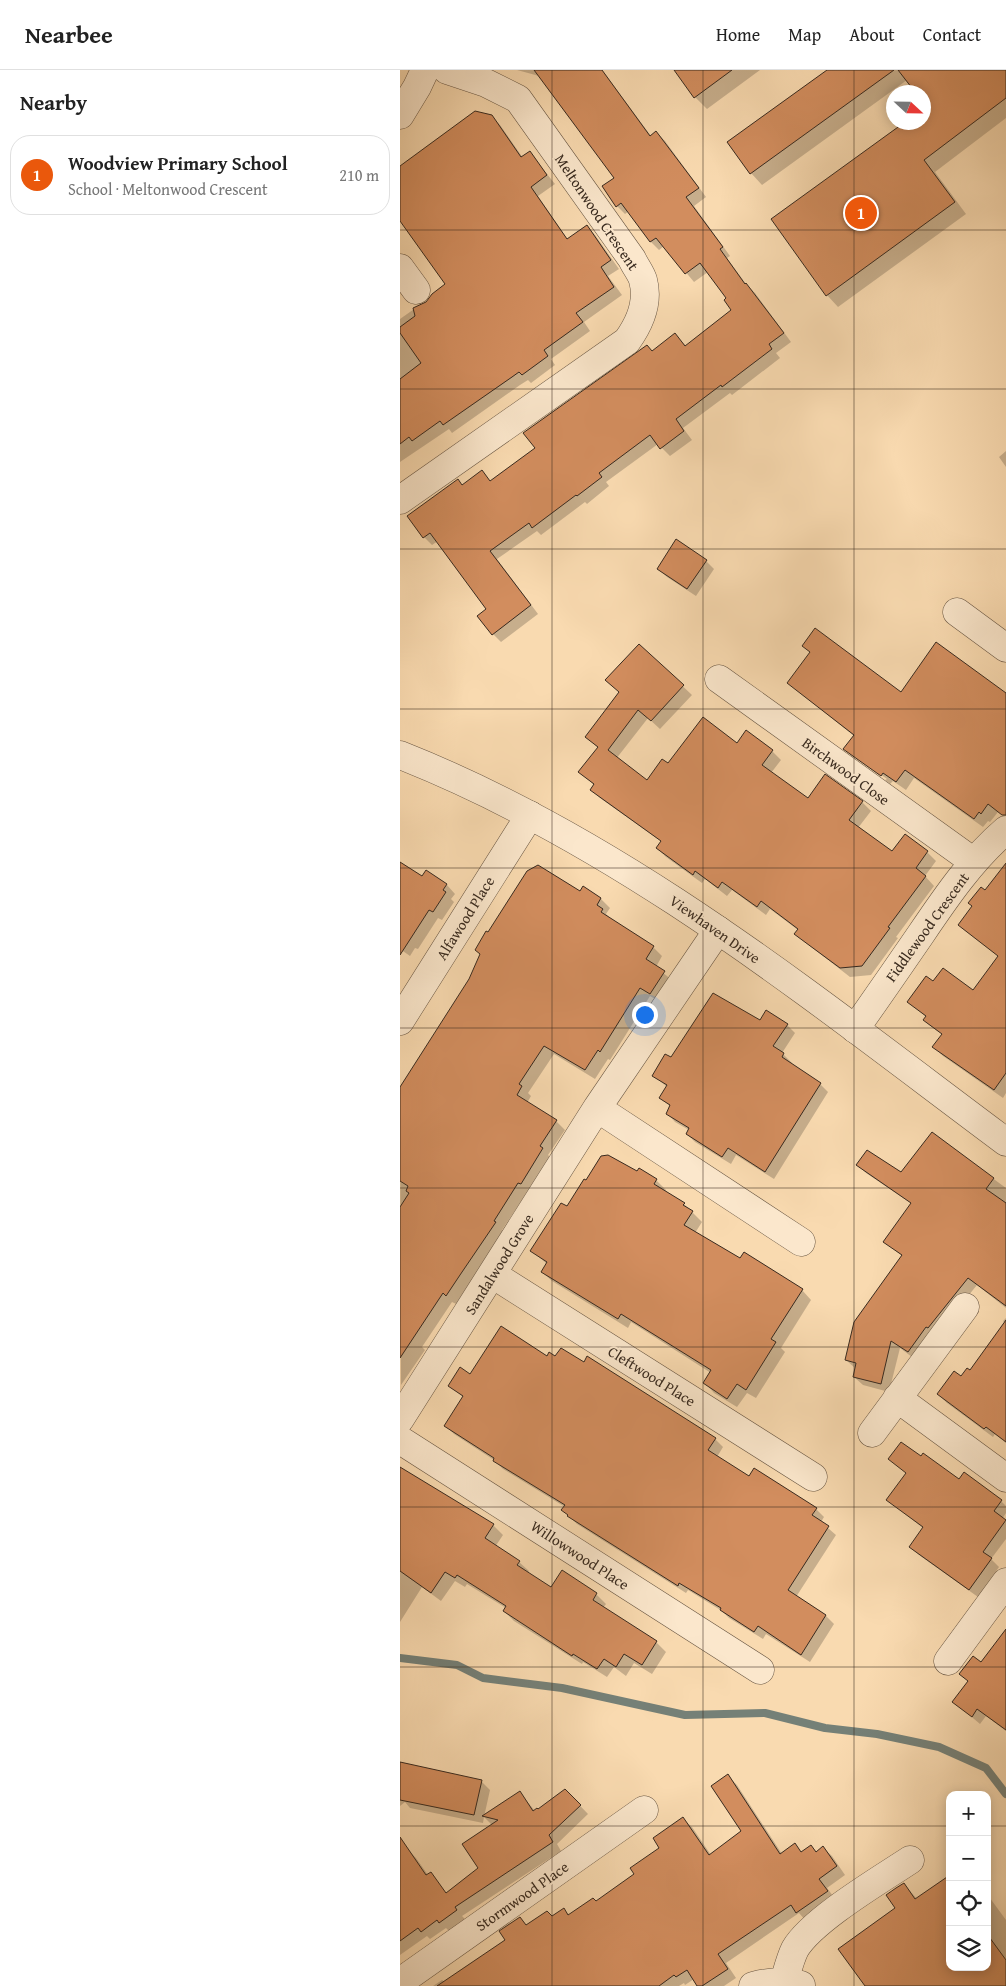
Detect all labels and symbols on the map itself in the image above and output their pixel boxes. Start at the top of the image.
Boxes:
north arrow [886,85,931,130]
street label: Meltonwood Crescent [550,150,644,275]
pin: 1 [845,194,877,232]
street label: Birchwood Close [798,732,894,810]
street label: Fiddlewood Crescent [880,868,974,986]
street label: Alfawood Place [431,872,499,964]
street label: Viewhaven Drive [665,890,765,968]
your location [632,1002,658,1028]
street label: Sandalwood Grove [459,1209,539,1319]
street label: Cleftwood Place [604,1341,700,1411]
street label: Willowwood Place [527,1515,633,1595]
street label: Stormwood Place [471,1856,573,1936]

